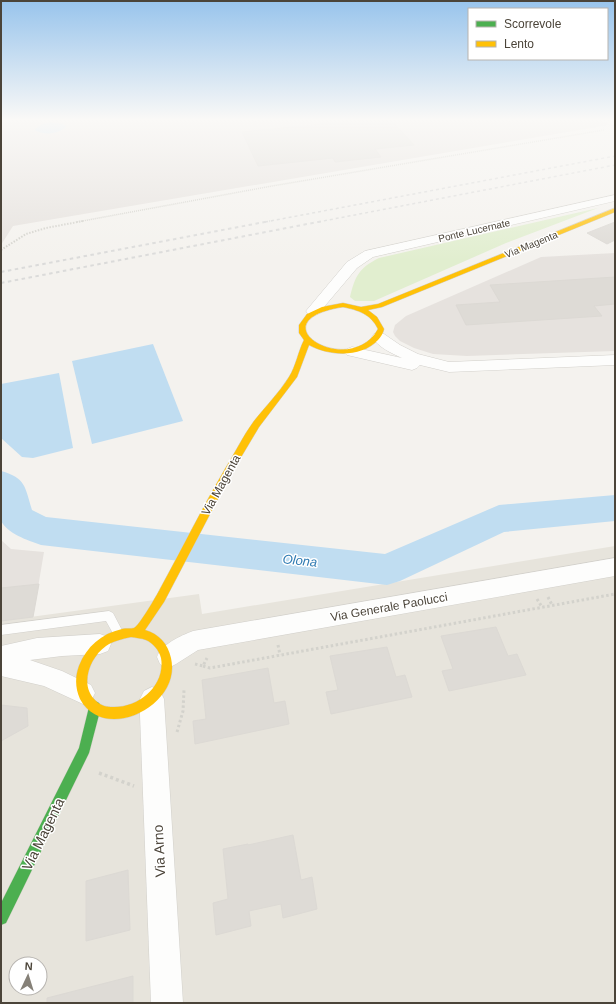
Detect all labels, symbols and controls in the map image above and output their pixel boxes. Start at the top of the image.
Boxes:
legend [468,8,608,60]
text: Scorrevole [504,17,562,31]
text: Lento [504,37,534,51]
street label: Ponte Lucernate [437,217,512,244]
street label: Via Magenta [503,229,560,260]
street label: Via Magenta [199,452,244,518]
water label: Olona [282,551,318,570]
street label: Via Generale Paolucci [329,590,449,624]
street label: Via Magenta [19,795,67,873]
street label: Via Arno [150,824,168,878]
north arrow [8,956,48,996]
text: N [24,960,33,972]

